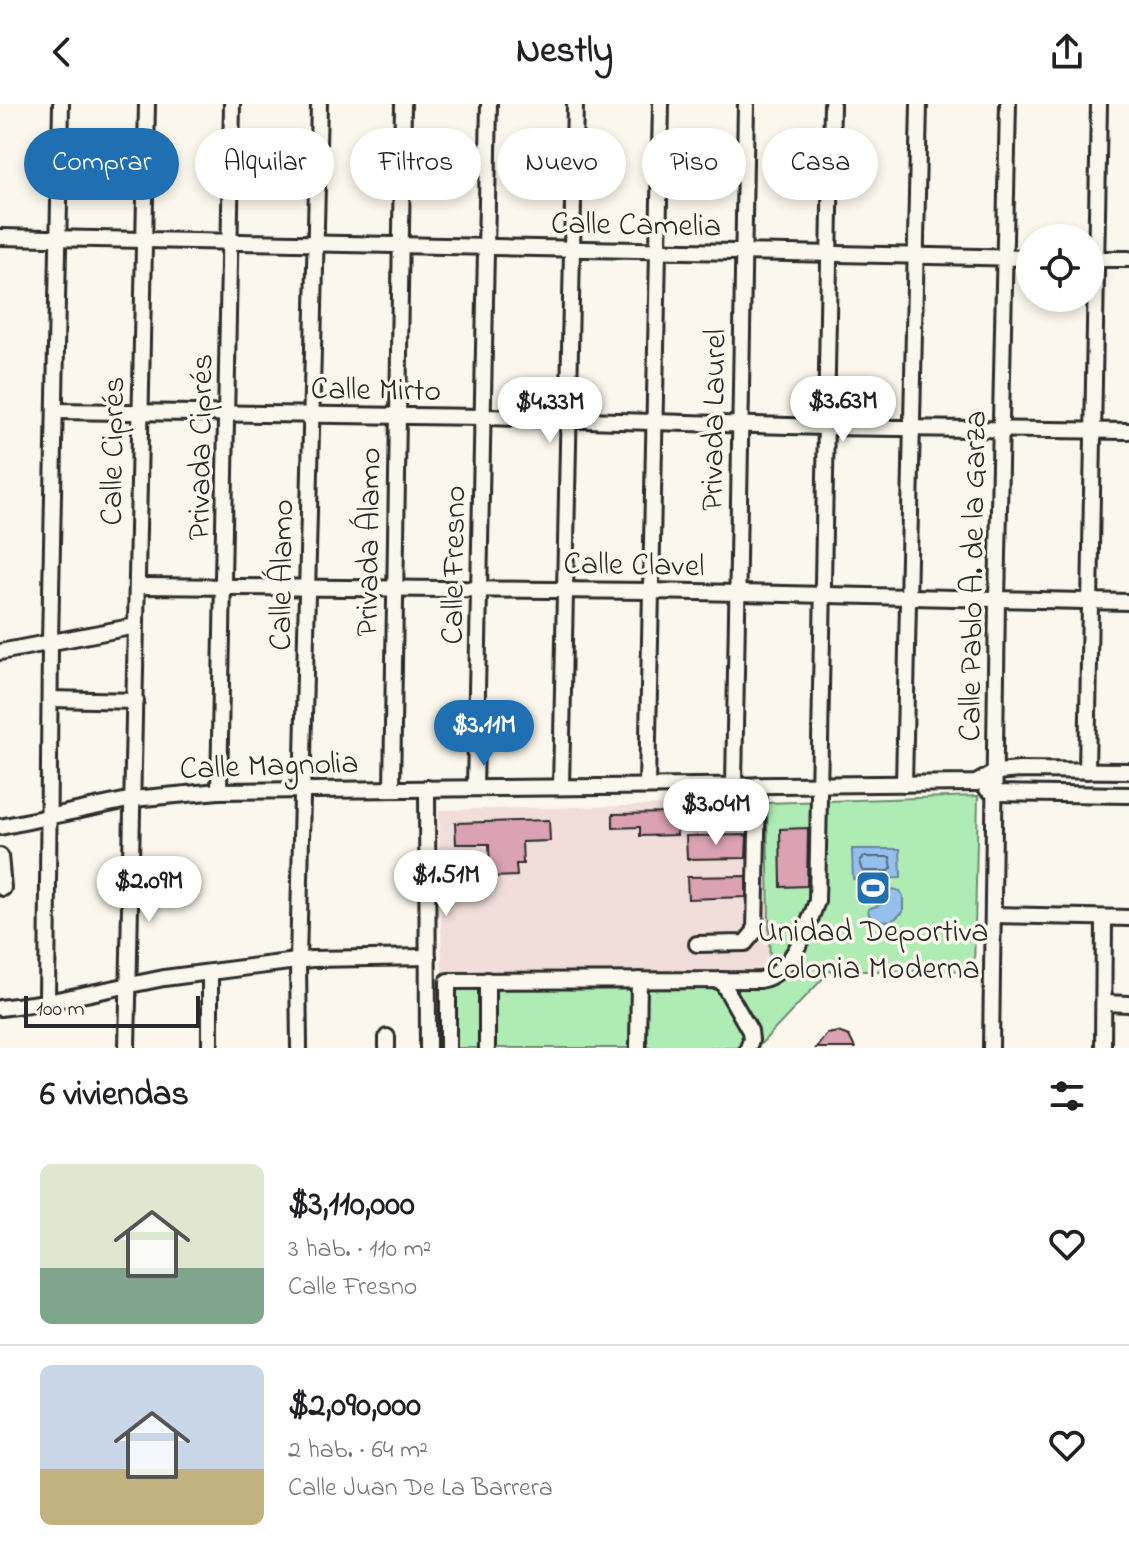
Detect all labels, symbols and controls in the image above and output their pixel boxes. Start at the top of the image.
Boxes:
text: Nestly [516,26,613,79]
icon: back [40,30,84,74]
icon: share [1045,30,1089,74]
chip: Comprar [24,128,179,200]
chip: Alquilar [195,128,334,200]
chip: Filtros [350,128,481,200]
chip: Nuevo [497,128,626,200]
chip: Piso [642,128,746,200]
chip: Casa [762,128,878,200]
street label: Calle Camelia [550,202,722,251]
map controls [1016,224,1104,312]
button: locate [1016,224,1104,312]
street label: Privada Laurel [690,329,741,512]
street label: Privada Ciprés [177,353,228,541]
street label: Calle Mirto [310,367,442,416]
street label: Calle Ciprés [90,376,139,526]
pin: $3.63M [778,376,908,444]
pin: $4.33M [485,377,615,445]
text: $3.63M [808,383,878,421]
text: $4.33M [515,384,585,422]
street label: Calle Pablo A. de la Garza [948,410,1001,742]
street label: Privada Álamo [345,447,396,637]
street label: Calle Fresno [431,485,480,645]
street label: Calle Álamo [259,499,308,651]
street label: Calle Clavel [563,542,705,591]
pin: $3.11M [419,700,549,768]
text: $3.11M [452,707,516,745]
street label: Calle Magnolia [179,741,359,794]
pin: $3.04M [651,779,781,847]
text: $3.04M [681,786,751,824]
pin: $1.51M [381,850,511,918]
pin: $2.09M [84,856,214,924]
text: $1.51M [412,857,480,895]
text: $2.09M [115,863,183,901]
sports icon: Unidad Deportiva Colonia Moderna [854,869,892,907]
place label: Unidad Deportiva Colonia Moderna [758,910,988,994]
scale bar [24,992,200,1028]
text: 100 m [36,994,85,1026]
text: 6 viviendas [40,1071,189,1121]
icon: filters [1045,1074,1089,1118]
text: $3,110,000 [288,1181,415,1231]
icon: home [104,1196,200,1292]
icon: heart [1045,1222,1089,1266]
text: 3 hab. · 110 m² [288,1231,431,1269]
text: Calle Fresno [288,1269,417,1307]
text: $2,090,000 [288,1382,421,1432]
icon: home [104,1397,200,1493]
icon: heart [1045,1423,1089,1467]
text: 2 hab. · 64 m² [288,1432,428,1470]
text: Calle Juan De La Barrera [288,1470,553,1508]

